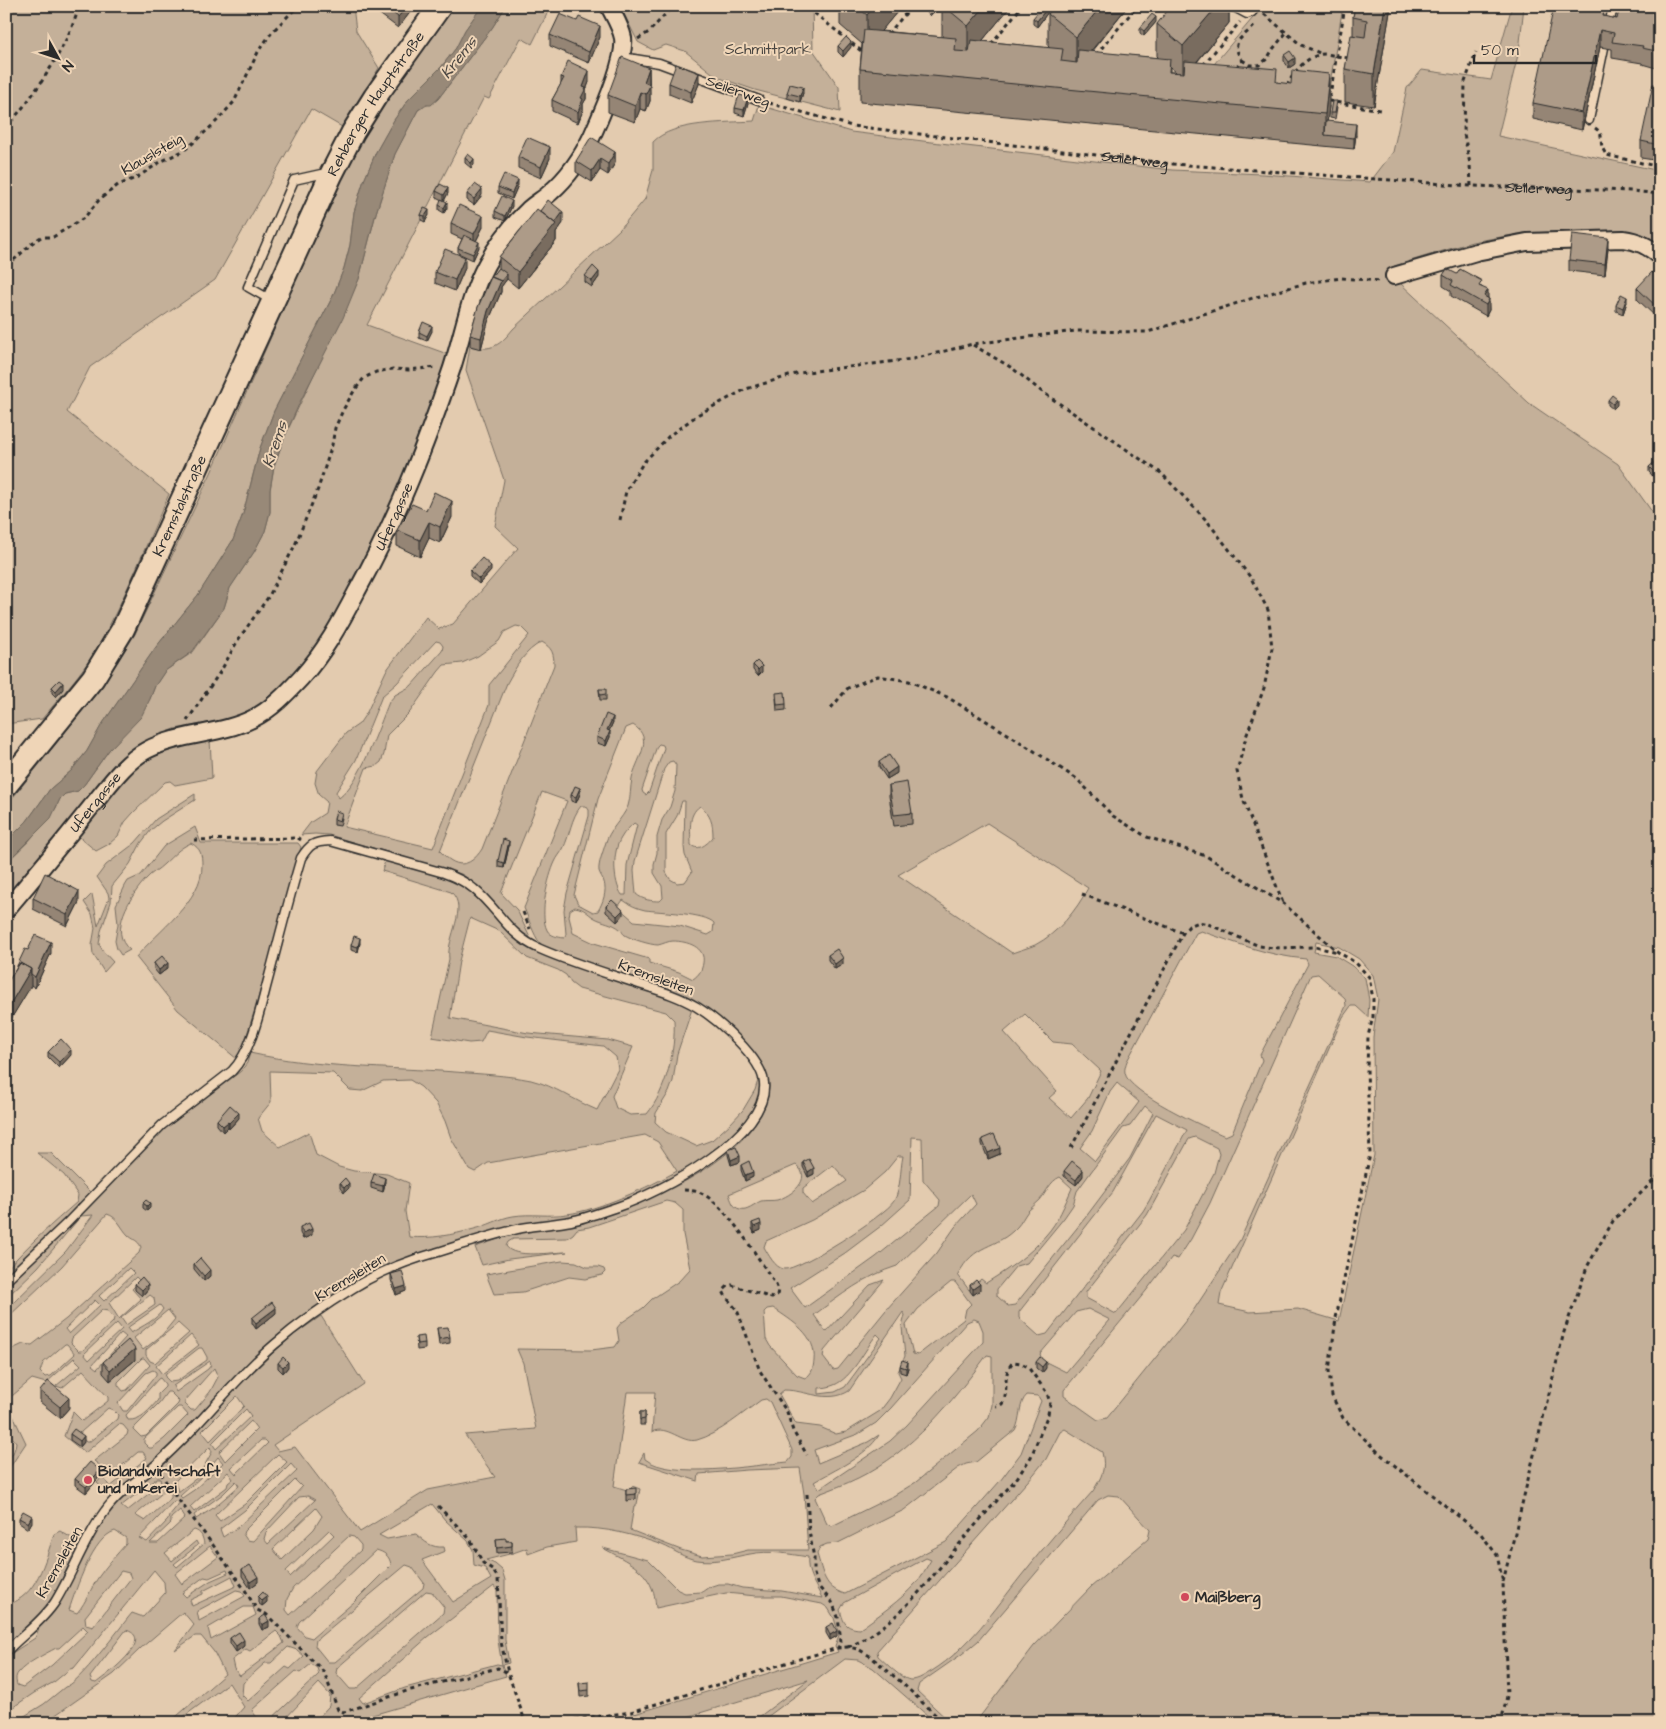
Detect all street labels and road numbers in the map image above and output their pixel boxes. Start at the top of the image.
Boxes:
street label: Rehberger Hauptstraße [322,27,430,180]
street label: Seilerweg [703,70,773,114]
street label: Klauslsteig [117,128,188,181]
street label: Seilerweg [1100,146,1170,175]
street label: Seilerweg [1505,177,1573,201]
street label: Kremstalstraße [148,452,212,560]
street label: Ufergasse [370,480,419,554]
street label: Ufergasse [65,767,126,837]
street label: Kremsleiten [615,954,697,1001]
street label: Kremsleiten [311,1248,390,1307]
street label: Kremsleiten [31,1522,88,1602]

